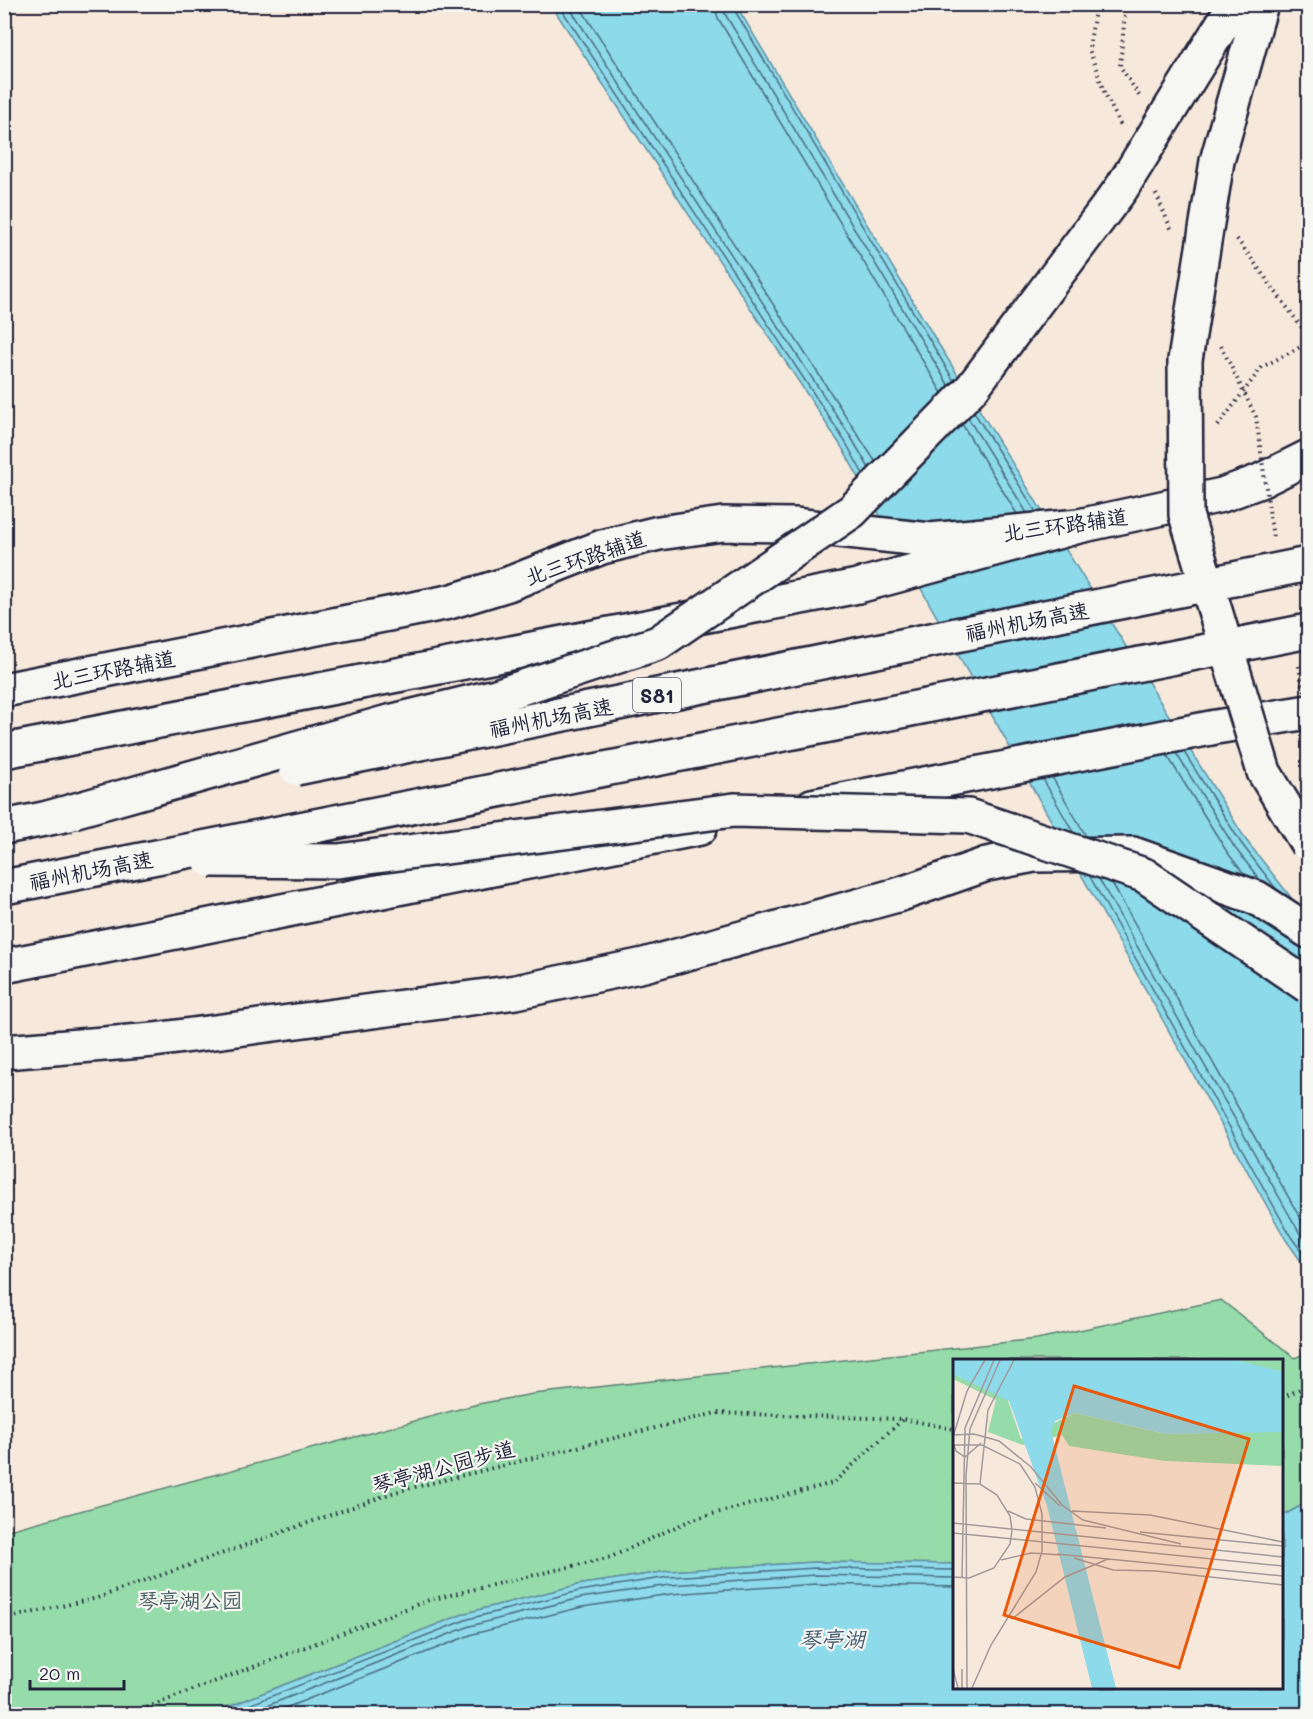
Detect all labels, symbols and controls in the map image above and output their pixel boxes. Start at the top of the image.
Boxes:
street label: 北三环路辅道 [1001,502,1129,546]
street label: 北三环路辅道 [521,524,649,590]
street label: 福州机场高速 [963,596,1091,646]
street label: 北三环路辅道 [49,644,177,694]
road number: S81 [633,678,681,712]
street label: 福州机场高速 [487,692,615,742]
street label: 福州机场高速 [27,845,155,895]
inset map [953,1359,1283,1689]
street label: 琴亭湖公园步道 [369,1434,517,1498]
park label: 琴亭湖公园 [138,1586,243,1613]
water label: 琴亭湖 [799,1624,867,1653]
scale bar [30,1653,124,1691]
text: 20 m [39,1661,80,1685]

